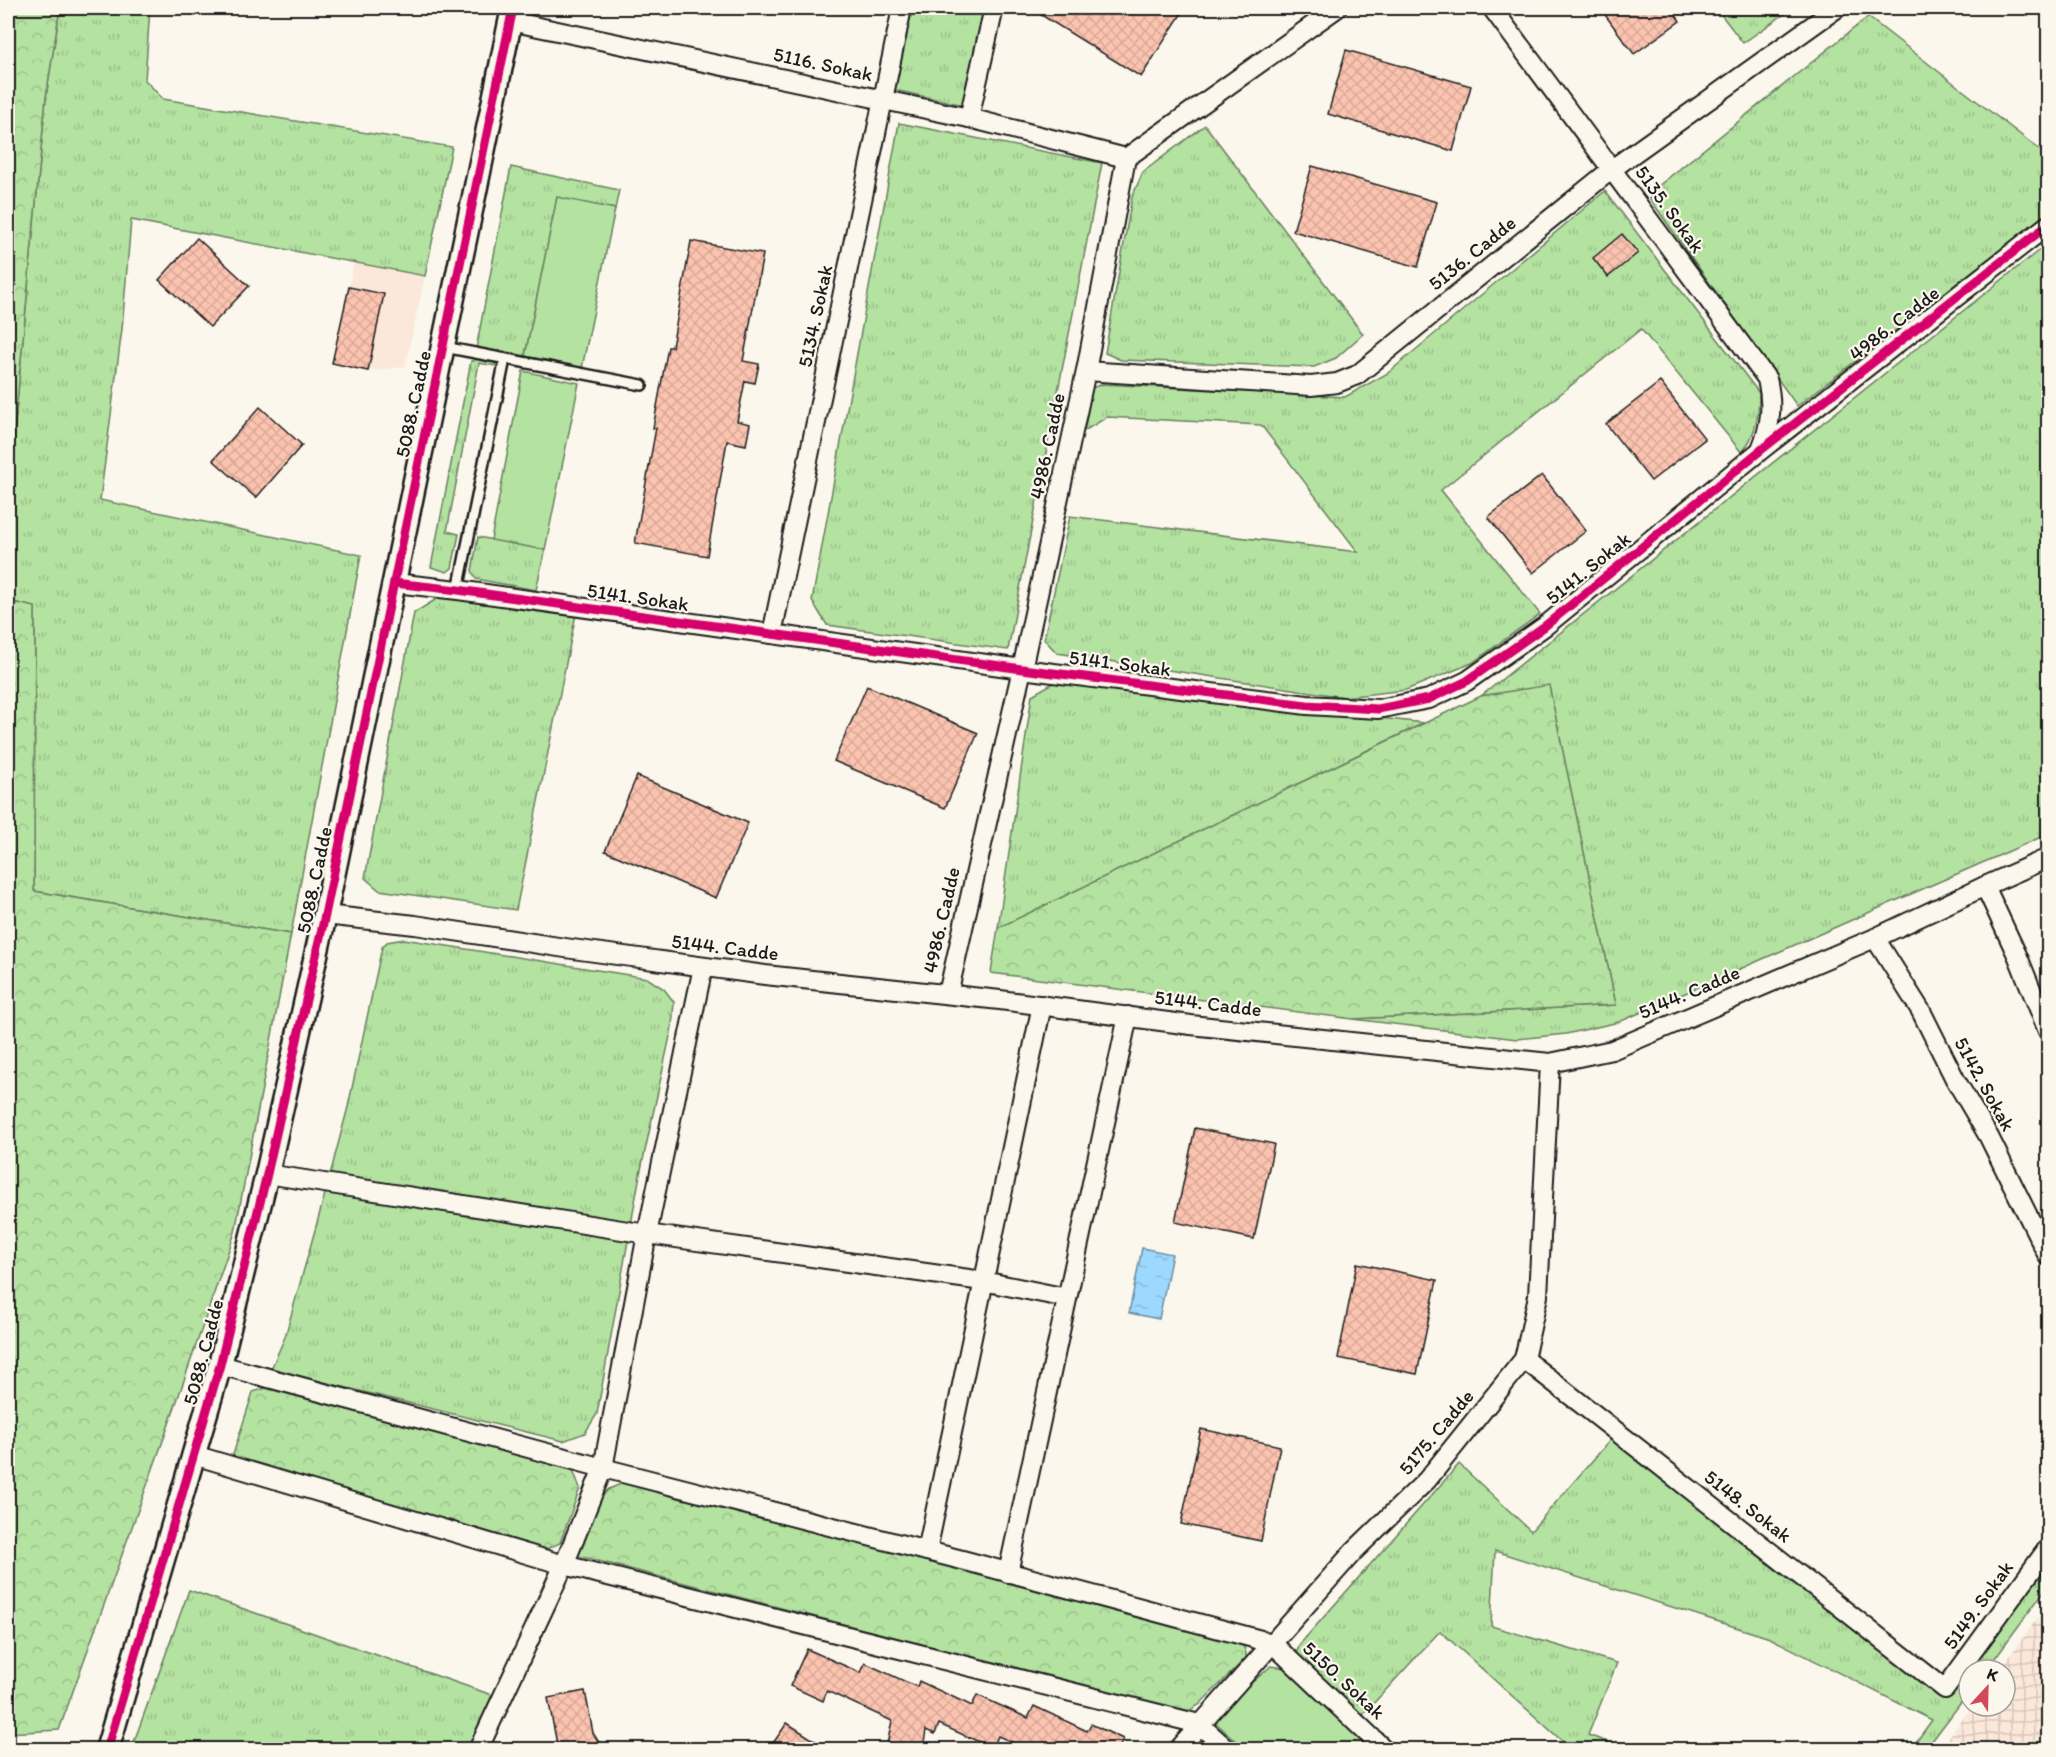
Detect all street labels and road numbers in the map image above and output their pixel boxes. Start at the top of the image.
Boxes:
street label: 5116. Sokak [771,42,875,86]
street label: 5135. Sokak [1630,160,1710,258]
street label: 5136. Cadde [1424,211,1520,295]
street label: 5134. Sokak [792,263,838,369]
street label: 4986. Cadde [1844,280,1944,366]
street label: 5088. Cadde [390,348,436,460]
street label: 4986. Cadde [1024,391,1070,501]
street label: 5141. Sokak [1541,526,1635,610]
street label: 5141. Sokak [586,578,690,616]
street label: 5141. Sokak [1068,645,1172,681]
street label: 5088. Cadde [291,824,337,936]
street label: 4986. Cadde [917,865,965,975]
street label: 5144. Cadde [670,929,780,965]
street label: 5144. Cadde [1635,960,1743,1024]
street label: 5144. Cadde [1153,985,1263,1021]
street label: 5142. Sokak [1949,1033,2021,1135]
street label: 5088. Cadde [177,1296,229,1408]
street label: 5175. Cadde [1393,1384,1479,1480]
street label: 5148. Sokak [1700,1465,1796,1547]
street label: 5149. Sokak [1938,1556,2018,1654]
street label: 5150. Sokak [1298,1636,1390,1724]

